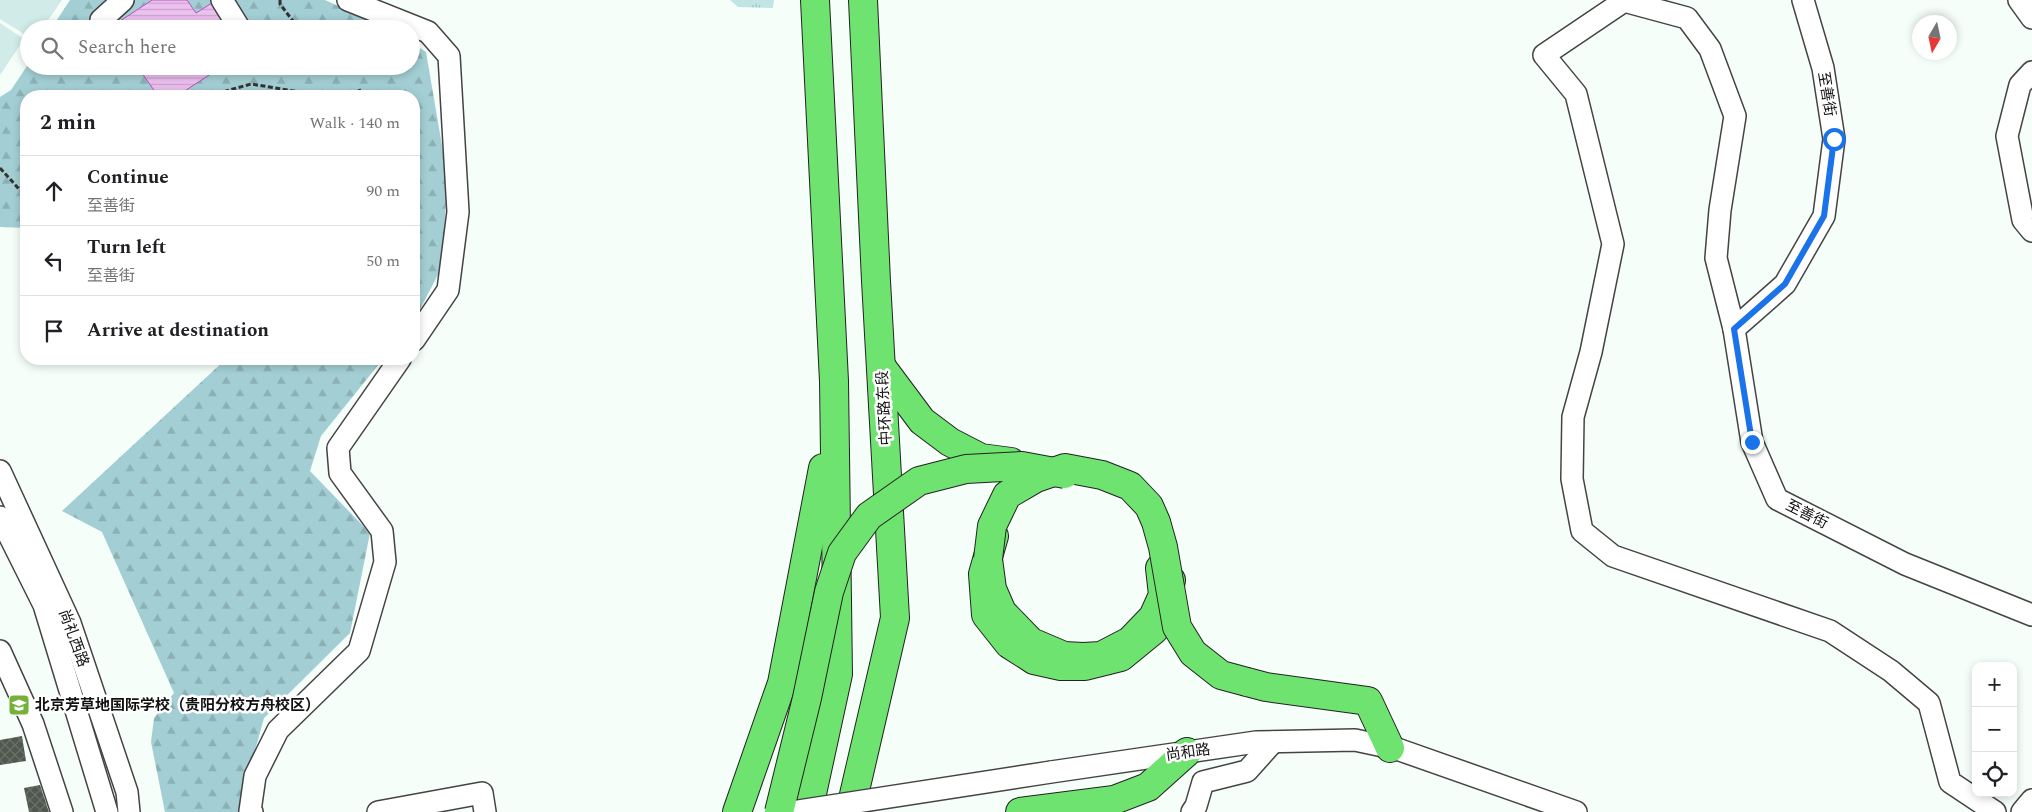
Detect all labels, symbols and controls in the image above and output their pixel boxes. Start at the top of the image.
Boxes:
north arrow [1912,15,1957,60]
search box [20,20,420,75]
text: Search here [78,33,177,62]
icon: search [38,34,66,62]
street label: 至善街 [1812,70,1841,118]
text: 2 min [40,107,96,139]
text: Walk · 140 m [309,111,400,135]
route start [1823,128,1846,151]
text: Continue [87,163,169,192]
icon: ahead [40,177,68,205]
text: 90 m [366,179,400,203]
text: 至善街 [87,194,135,218]
text: Turn left [87,233,166,262]
icon: left [40,247,68,275]
text: 50 m [366,249,400,273]
text: 至善街 [87,264,135,288]
text: Arrive at destination [87,316,269,345]
icon: arrive [40,317,68,345]
street label: 中环路东段 [871,370,898,446]
route end [1741,431,1764,454]
street label: 至善街 [1781,494,1832,535]
street label: 尚礼西路 [52,606,95,670]
map controls [1972,662,2017,797]
button: + [1972,662,2017,707]
school or university icon: 北京芳草地国际学校（贵阳分校方舟校区） [7,693,31,717]
place label: 北京芳草地国际学校（贵阳分校方舟校区） [35,694,320,717]
button: − [1972,707,2017,752]
street label: 尚和路 [1164,738,1212,767]
button: locate [1972,752,2017,797]

